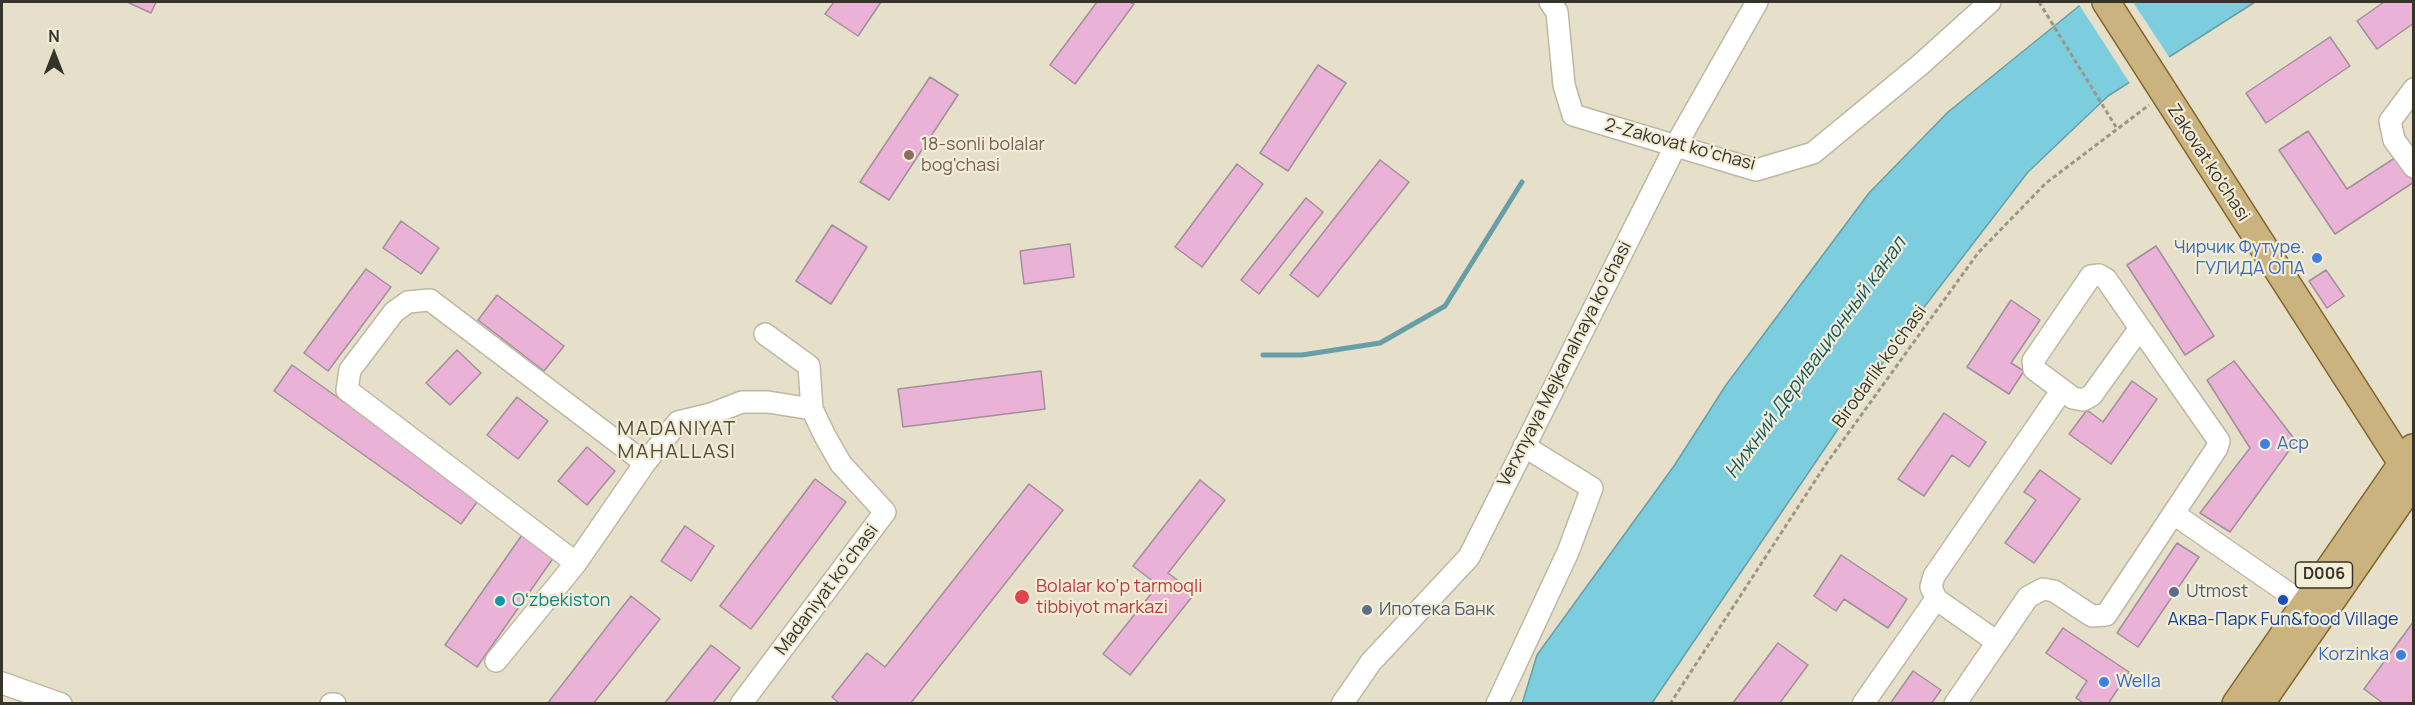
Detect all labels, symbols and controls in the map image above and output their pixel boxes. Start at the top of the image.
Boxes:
north arrow [24,24,84,84]
text: N [48,25,60,47]
street label: Zakovat ko'chasi [2162,100,2254,226]
street label: 2-Zakovat ko‘chasi [1602,115,1758,175]
place label: 18-sonli bolalar bog'chasi [921,134,1045,176]
marker: 18-sonli bolalar bog'chasi [902,148,916,162]
water label: Нижний Деривационный канал [1720,233,1912,483]
place label: Чирчик Футуре. ГУЛИДА ОПА [2174,237,2305,280]
street label: Verxnyaya Mejkanalnaya ko‘chasi [1494,238,1636,490]
marker: Чирчик Футуре. ГУЛИДА ОПА [2310,251,2324,265]
street label: Birodarlik ko'chasi [1828,302,1932,432]
district label: MADANIYAT MAHALLASI [617,417,737,464]
place label: Аср [2277,433,2309,455]
marker: Аср [2258,437,2272,451]
street label: Madaniyat ko‘chasi [771,520,883,660]
road number: D006 [2296,562,2352,588]
place label: Bolalar ko‘p tarmoqli tibbiyot markazi [1036,576,1202,618]
place label: Utmost [2186,581,2248,603]
marker: Utmost [2167,585,2181,599]
marker: Bolalar ko‘p tarmoqli tibbiyot markazi [1013,588,1031,606]
place label: Oʻzbekiston [512,590,610,612]
marker: Аква-Парк Fun&food Village [2276,593,2290,607]
marker: Oʻzbekiston [493,594,507,608]
place label: Ипотека Банк [1379,599,1495,621]
marker: Ипотека Банк [1360,603,1374,617]
place label: Аква-Парк Fun&food Village [2167,609,2399,631]
place label: Korzinka [2319,644,2389,666]
marker: Korzinka [2394,648,2408,662]
place label: Wella [2116,671,2161,693]
marker: Wella [2097,675,2111,689]

